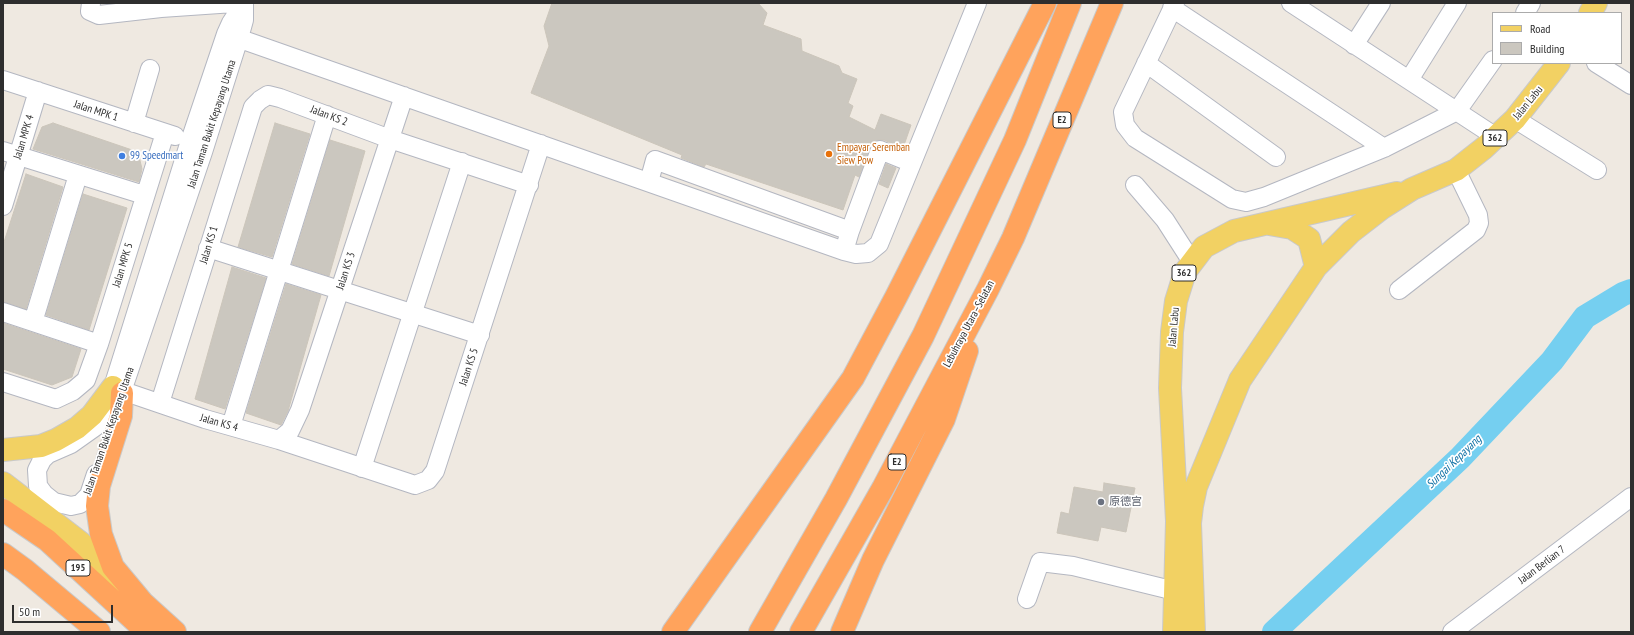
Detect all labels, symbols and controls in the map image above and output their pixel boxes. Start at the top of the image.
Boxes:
legend [1492,12,1622,64]
text: Road [1530,21,1550,36]
text: Building [1530,41,1565,56]
street label: Jalan Taman Bukit Kepayang Utama [185,58,239,190]
street label: Jalan Labu [1510,83,1546,123]
street label: Jalan MPK 1 [72,98,120,124]
street label: Jalan KS 2 [309,103,349,129]
road number: E2 [1053,112,1071,128]
street label: Jalan MPK 4 [11,113,37,161]
road number: 362 [1483,130,1507,146]
place label: Empayar Seremban Siew Pow [837,141,910,167]
place label: 99 Speedmart [130,149,183,163]
marker: Empayar Seremban Siew Pow [824,149,834,159]
marker: 99 Speedmart [117,151,127,161]
street label: Jalan KS 1 [197,225,221,265]
street label: Jalan MPK 5 [110,241,136,289]
street label: Jalan KS 3 [334,251,358,291]
road number: 362 [1172,265,1196,281]
street label: Lebuhraya Utara–Selatan [941,278,997,370]
street label: Jalan Labu [1166,307,1182,347]
street label: Jalan KS 5 [457,347,481,387]
street label: Jalan Taman Bukit Kepayang Utama [81,365,137,497]
street label: Jalan KS 4 [199,411,239,435]
water label: Sungai Kepayang [1423,432,1485,492]
road number: E2 [888,454,906,470]
place label: 原德宫 [1109,495,1142,509]
marker: 原德宫 [1096,497,1106,507]
street label: Jalan Berlian 7 [1516,543,1568,587]
road number: 195 [66,560,90,576]
scale bar [14,597,115,623]
text: 50 m [19,604,40,619]

